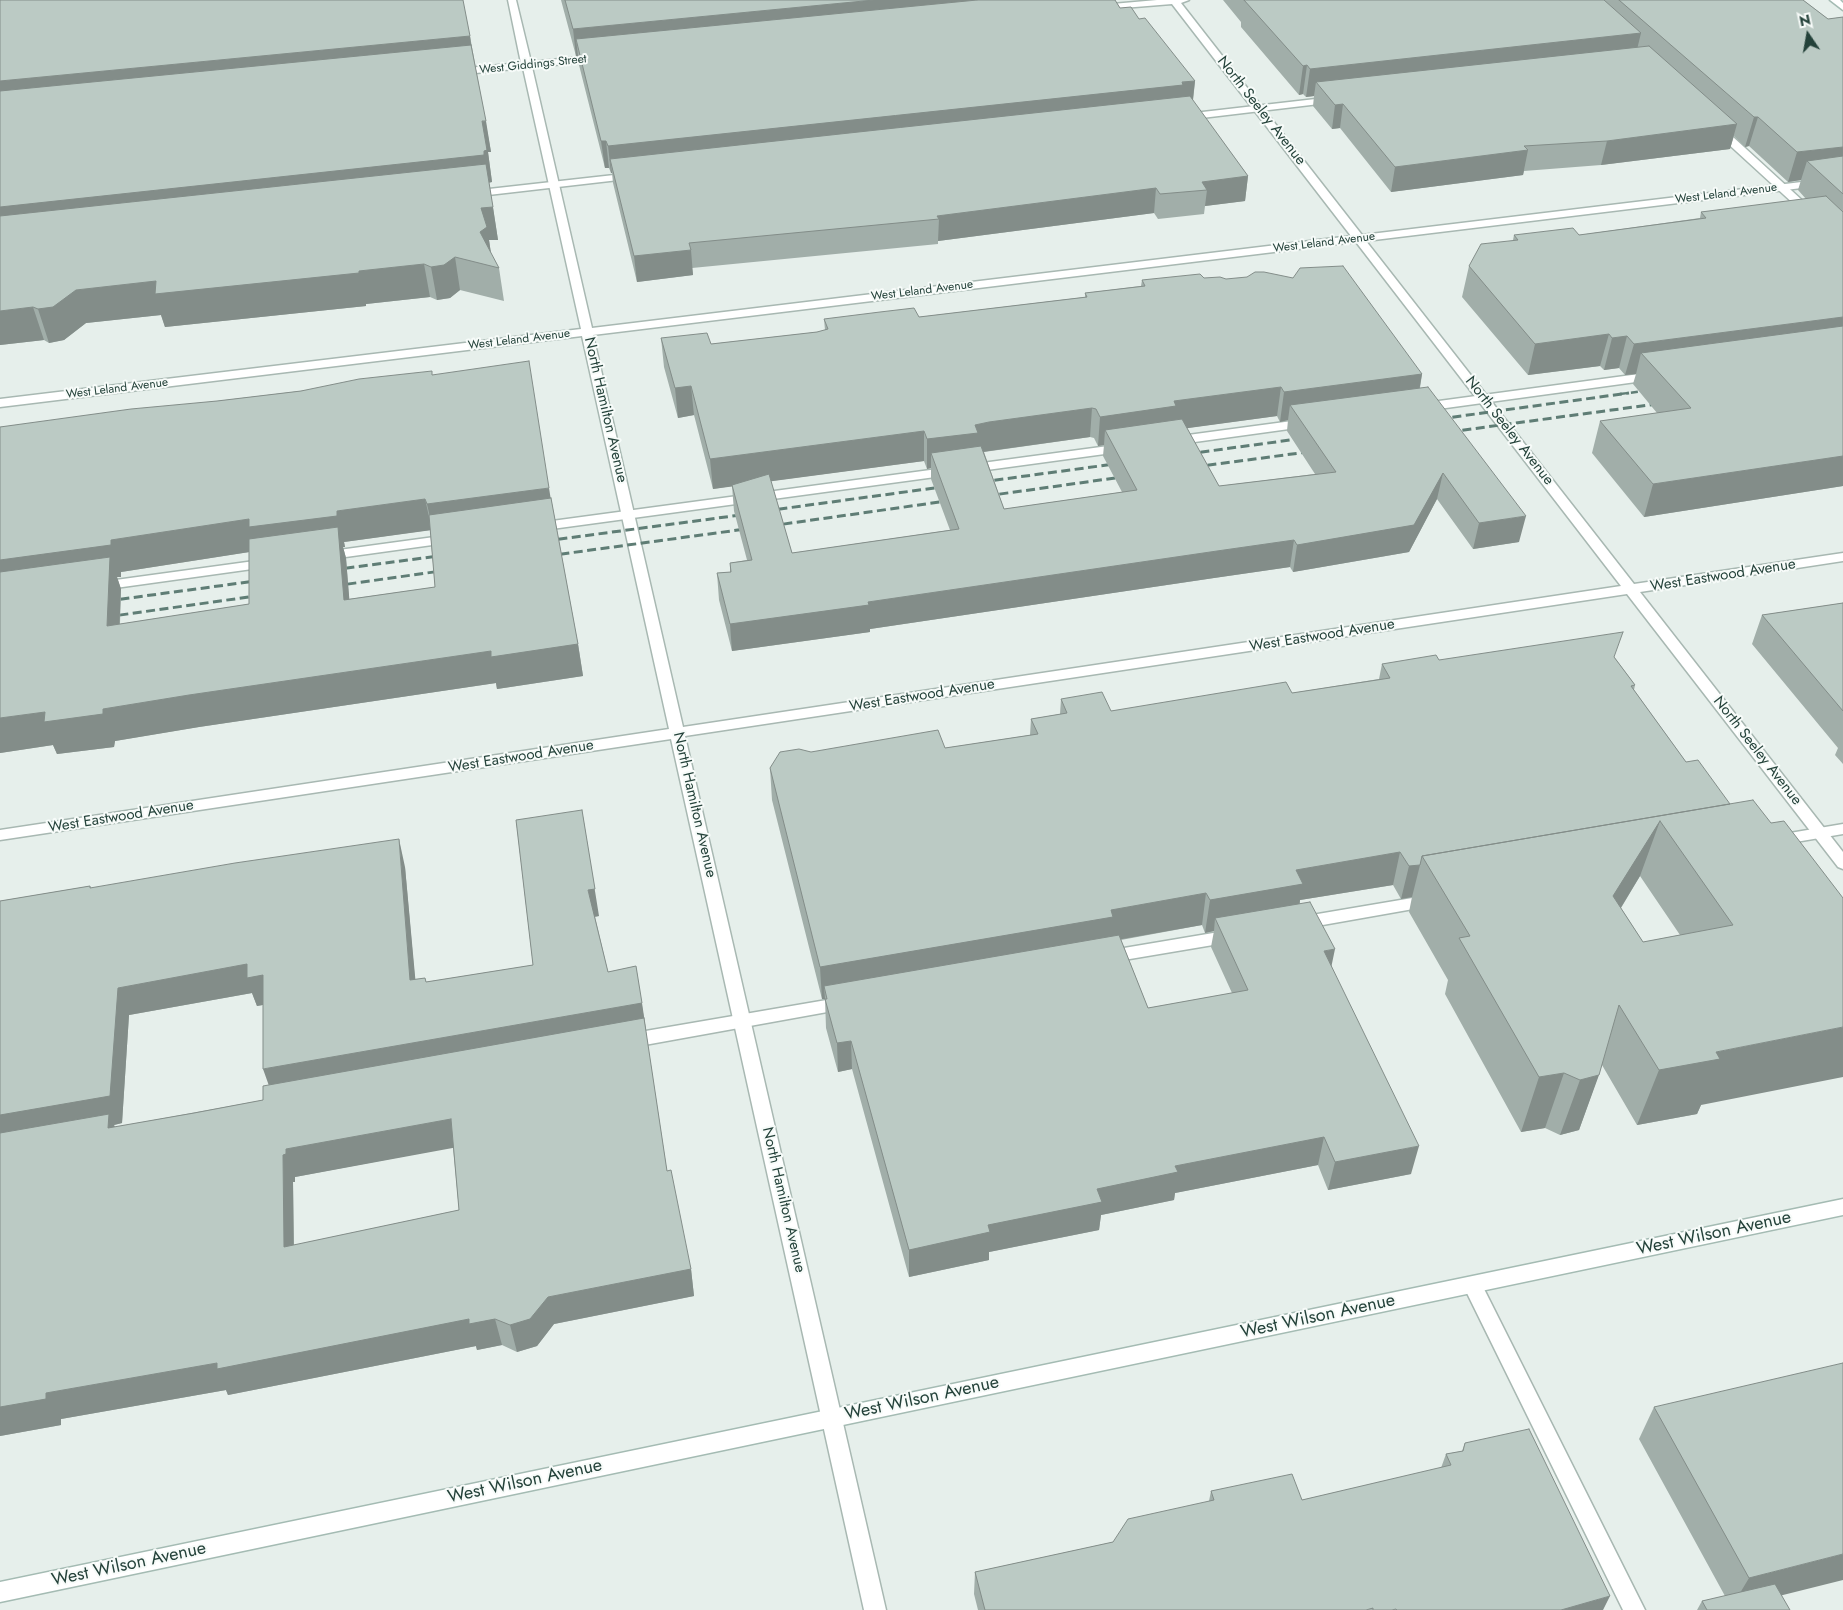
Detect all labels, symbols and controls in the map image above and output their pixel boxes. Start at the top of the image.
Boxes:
text: N [1797,9,1812,31]
north arrow [1783,10,1833,60]
street label: West Giddings Street [479,52,587,78]
street label: North Seeley Avenue [1213,53,1309,169]
street label: West Leland Avenue [1674,181,1778,207]
street label: West Leland Avenue [1272,230,1376,256]
street label: West Leland Avenue [870,278,974,304]
street label: West Leland Avenue [467,327,571,353]
street label: North Hamilton Avenue [579,335,631,485]
street label: North Seeley Avenue [1461,373,1557,489]
street label: West Leland Avenue [65,376,169,402]
street label: West Eastwood Avenue [1649,556,1797,596]
street label: West Eastwood Avenue [1248,616,1396,656]
street label: West Eastwood Avenue [848,676,996,716]
street label: North Seeley Avenue [1709,693,1805,809]
street label: North Hamilton Avenue [668,730,720,880]
street label: West Eastwood Avenue [447,737,595,777]
street label: West Eastwood Avenue [47,797,195,837]
street label: North Hamilton Avenue [757,1125,809,1275]
street label: West Wilson Avenue [1635,1207,1793,1261]
street label: West Wilson Avenue [1239,1290,1397,1344]
street label: West Wilson Avenue [843,1372,1001,1426]
street label: West Wilson Avenue [446,1455,604,1509]
street label: West Wilson Avenue [50,1538,208,1592]

